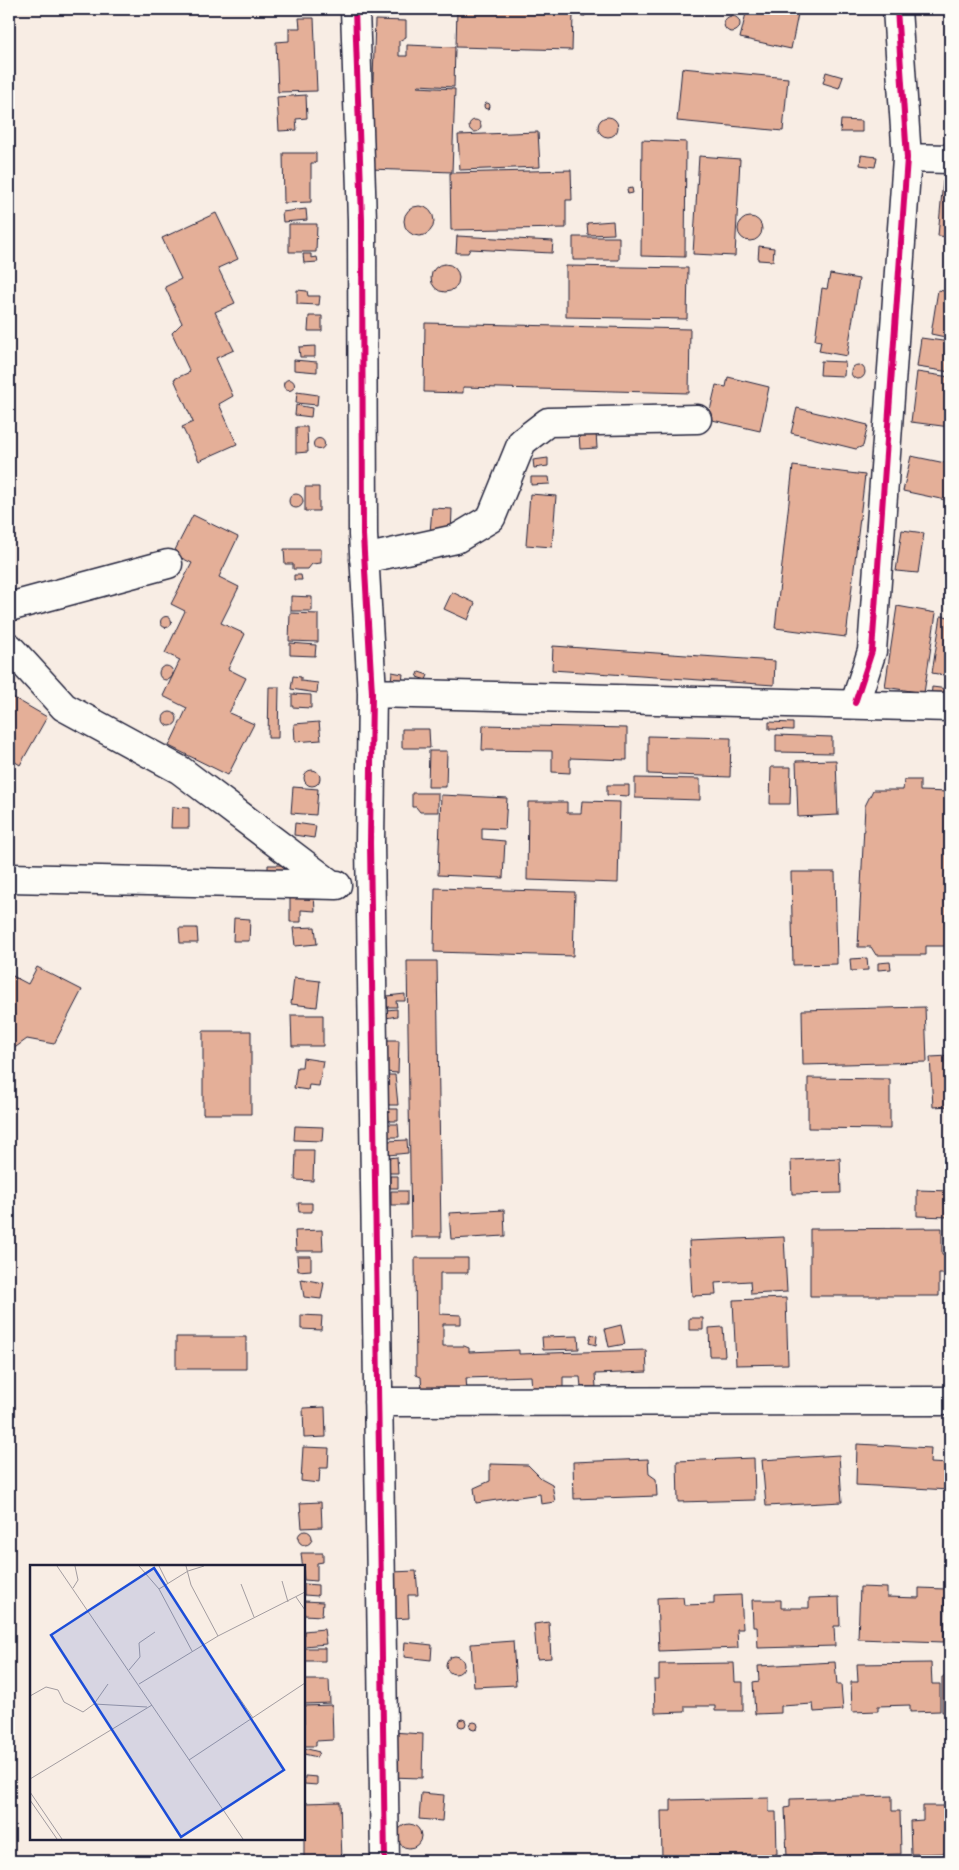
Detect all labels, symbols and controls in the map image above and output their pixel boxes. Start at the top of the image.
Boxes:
inset map [30,1565,305,1840]

